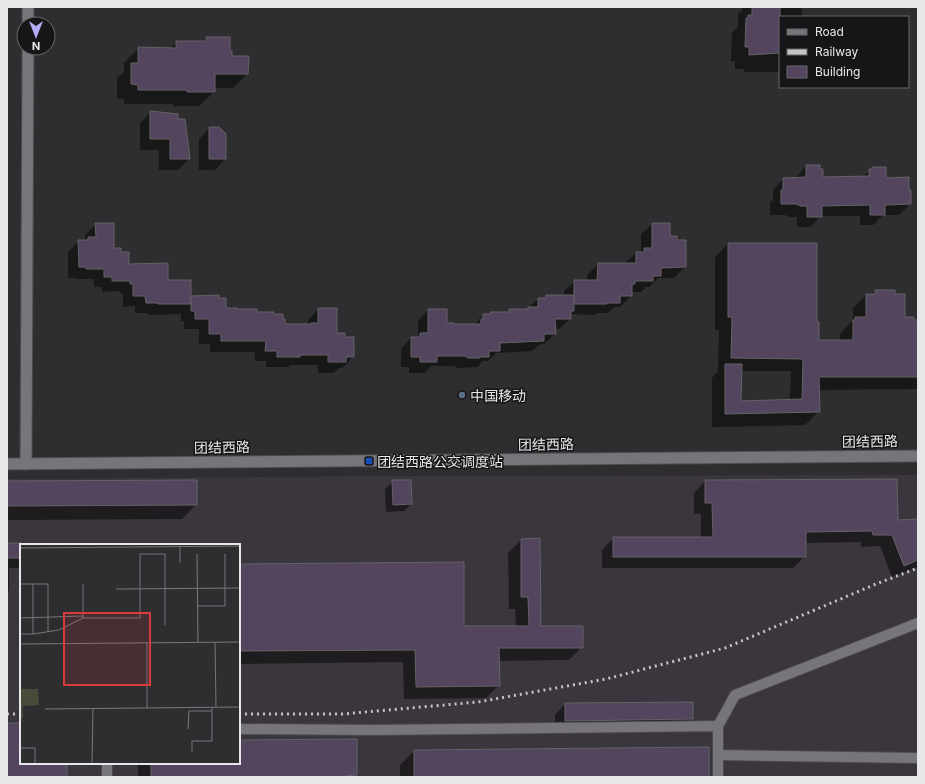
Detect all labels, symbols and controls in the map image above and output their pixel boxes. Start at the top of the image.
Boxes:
north arrow [16,16,56,56]
legend [779,16,909,88]
text: Road [815,24,844,39]
text: N [32,39,40,53]
text: Railway [815,44,859,59]
text: Building [815,64,860,79]
place label: 中国移动 [470,387,526,404]
marker: 中国移动 [457,390,467,400]
street label: 团结西路 [842,432,898,450]
street label: 团结西路 [518,435,574,453]
street label: 团结西路 [194,438,250,456]
place label: 团结西路公交调度站 [377,453,503,470]
marker: 团结西路公交调度站 [364,456,374,466]
inset map [20,544,240,764]

